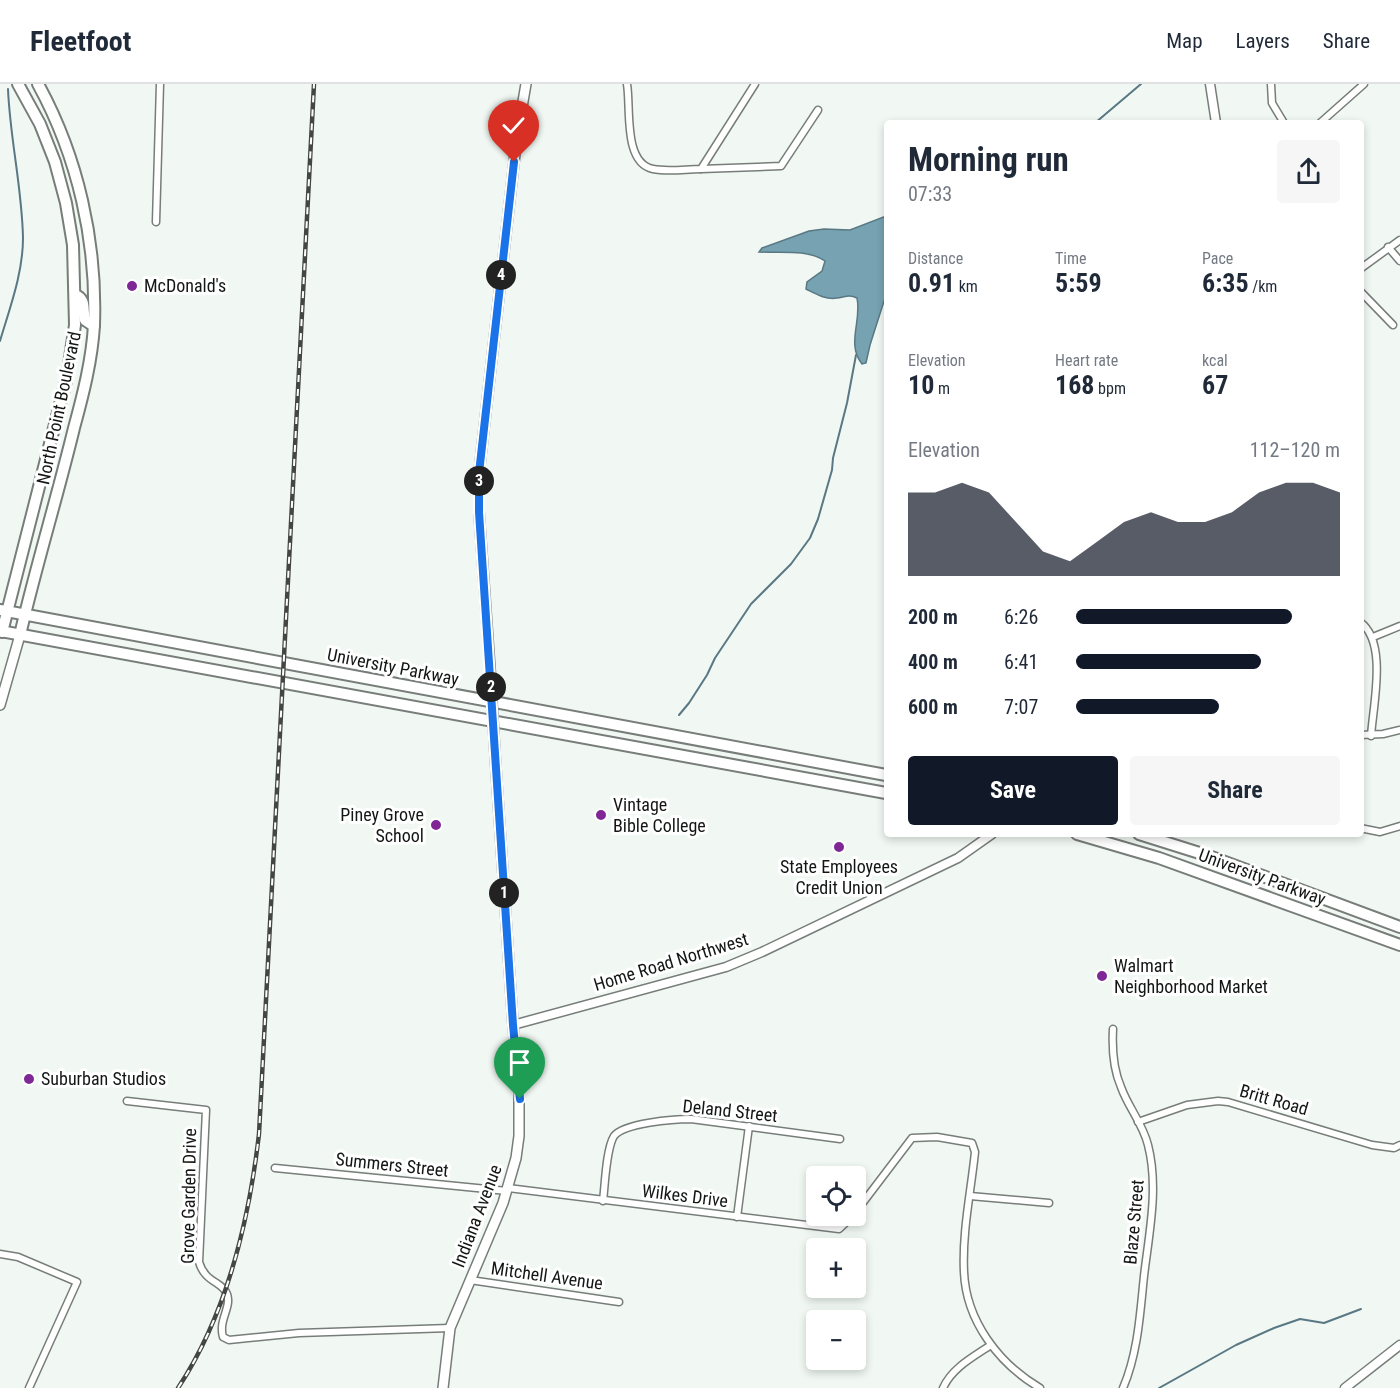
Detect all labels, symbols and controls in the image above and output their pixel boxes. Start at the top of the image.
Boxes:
text: Fleetfoot [30,25,131,58]
text: Map [1166,29,1203,53]
text: Layers [1236,29,1290,53]
text: Share [1323,29,1370,53]
pin [488,100,539,162]
icon: check [497,109,530,142]
text: Morning run [908,140,1069,179]
button: share [1277,140,1340,203]
text: 07:33 [908,182,952,206]
text: Distance [908,249,963,268]
text: Time [1055,249,1087,268]
text: Pace [1202,249,1233,268]
pin: 4 [486,260,516,290]
text: 4 [497,265,505,284]
text: 0.91 [908,268,955,298]
text: 5:59 [1055,268,1102,298]
text: 6:35 [1202,268,1249,298]
place label: McDonald's [144,275,226,296]
text: km [955,277,978,296]
text: /km [1249,277,1277,296]
marker: McDonald's [125,279,139,293]
street label: North Point Boulevard [32,329,85,486]
text: Elevation [908,351,966,370]
text: Heart rate [1055,351,1118,370]
text: kcal [1202,351,1228,370]
text: 10 [908,370,934,400]
text: 168 [1055,370,1094,400]
text: 67 [1202,370,1228,400]
text: m [934,379,950,398]
text: bpm [1094,379,1126,398]
text: Elevation [908,438,980,462]
text: 112–120 m [1250,438,1340,462]
pin: 3 [464,466,494,496]
text: 3 [475,471,483,490]
text: 200 m [908,605,958,629]
text: 6:26 [1004,605,1038,629]
street label: University Parkway [326,643,461,690]
text: 400 m [908,650,958,674]
text: 6:41 [1004,650,1038,674]
pin: 2 [476,672,506,702]
text: 2 [487,677,495,696]
text: 600 m [908,695,958,719]
text: 7:07 [1004,695,1038,719]
button: Save [908,756,1118,825]
button: Share [1130,756,1340,825]
place label: Vintage Bible College [613,794,706,836]
place label: Piney Grove School [340,804,424,846]
marker: Vintage Bible College [594,808,608,822]
marker: Piney Grove School [429,818,443,832]
marker: State Employees Credit Union [832,840,846,854]
street label: University Parkway [1196,844,1329,909]
place label: State Employees Credit Union [780,856,898,898]
pin: 1 [489,878,519,908]
text: 1 [500,883,508,902]
street label: Home Road Northwest [591,928,751,995]
place label: Walmart Neighborhood Market [1114,955,1268,997]
marker: Walmart Neighborhood Market [1095,969,1109,983]
pin [494,1037,545,1099]
icon: arrive [503,1046,536,1079]
place label: Suburban Studios [41,1068,166,1089]
marker: Suburban Studios [22,1072,36,1086]
street label: Britt Road [1237,1080,1311,1119]
street label: Deland Street [681,1095,779,1126]
street label: Grove Garden Drive [177,1128,200,1264]
street label: Summers Street [334,1148,450,1181]
street label: Indiana Avenue [447,1162,506,1270]
map controls [806,1166,866,1370]
button: locate [806,1166,866,1226]
street label: Blaze Street [1119,1179,1148,1265]
street label: Wilkes Drive [641,1180,729,1211]
button: + [806,1238,866,1298]
street label: Mitchell Avenue [490,1257,604,1294]
button: − [806,1310,866,1370]

